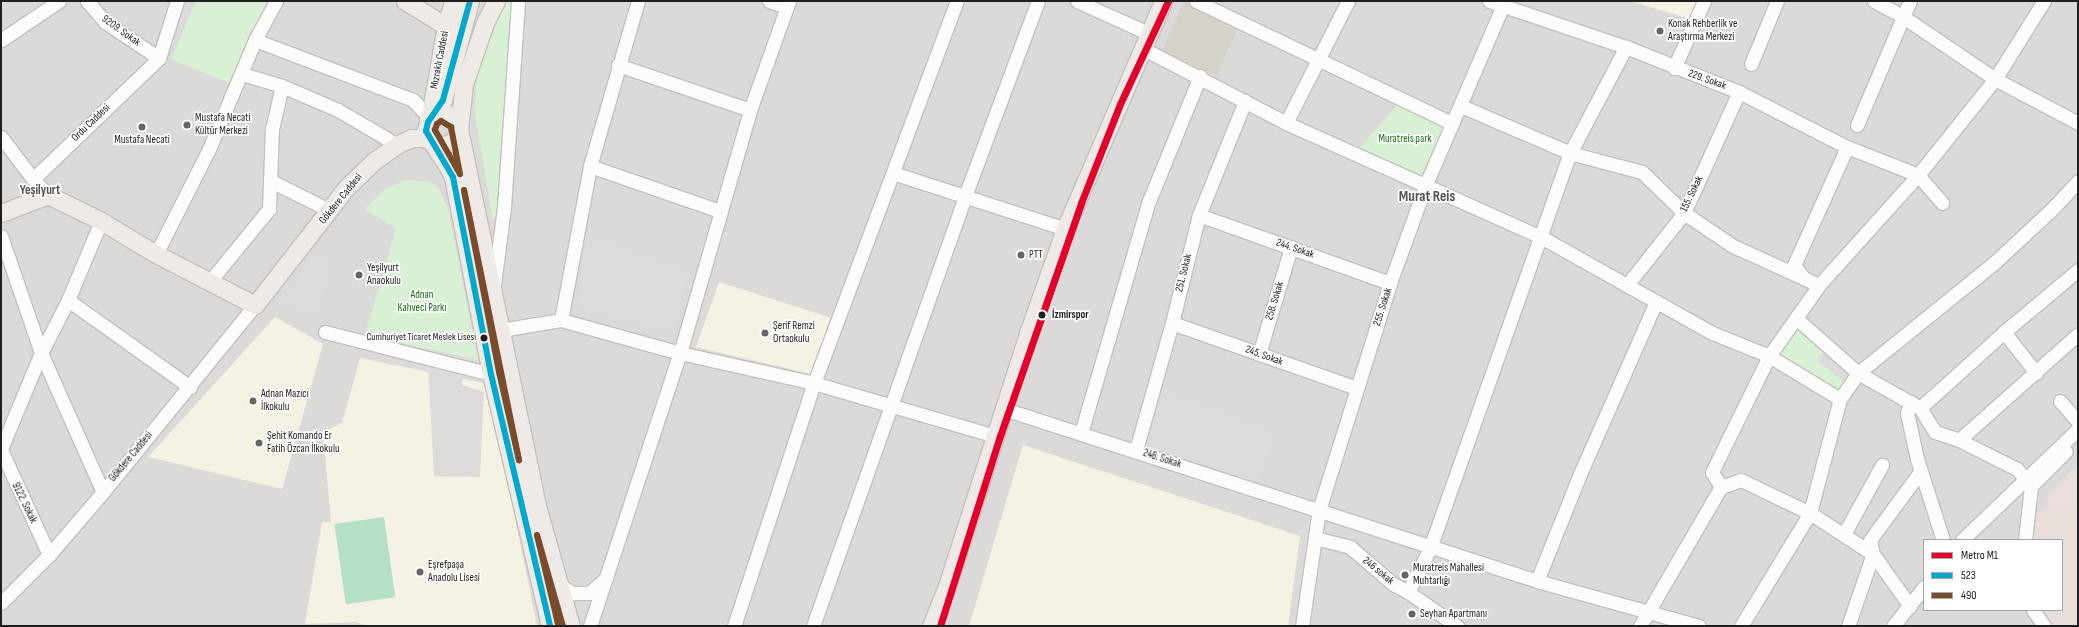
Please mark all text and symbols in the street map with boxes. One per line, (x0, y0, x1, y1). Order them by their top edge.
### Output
street label: 9209. Sokak (99, 13, 143, 49)
place label: Konak Rehberlik ve Araştırma Merkezi (1668, 18, 1737, 44)
marker: Konak Rehberlik ve Araştırma Merkezi (1655, 26, 1665, 36)
street label: Mızraklı Caddesi (428, 30, 452, 90)
street label: 229. Sokak (1686, 67, 1728, 93)
street label: Ordu Caddesi (69, 101, 113, 145)
place label: Mustafa Necati Kültür Merkezi (195, 112, 251, 138)
marker: Mustafa Necati Kültür Merkezi (182, 120, 192, 130)
marker: Mustafa Necati (137, 122, 147, 132)
park label: Muratreis park (1379, 132, 1431, 146)
place label: Mustafa Necati (114, 133, 170, 147)
street label: Gökdere Caddesi (317, 171, 365, 227)
street label: 155. Sokak (1678, 174, 1706, 214)
district label: Yeşilyurt (20, 182, 60, 198)
district label: Murat Reis (1399, 188, 1455, 206)
street label: 244. Sokak (1274, 236, 1316, 262)
place label: PTT (1029, 248, 1043, 262)
marker: PTT (1016, 250, 1026, 260)
street label: 251. Sokak (1173, 253, 1195, 293)
place label: Yeşilyurt Anaokulu (367, 262, 401, 288)
marker: Yeşilyurt Anaokulu (354, 270, 364, 280)
street label: 258. Sokak (1263, 280, 1287, 322)
street label: 255. Sokak (1371, 286, 1395, 328)
park label: Adnan Kahveci Parkı (398, 289, 446, 315)
marker: İzmirspor (1035, 308, 1049, 322)
place label: İzmirspor (1052, 308, 1089, 322)
place label: Şerif Remzi Ortaokulu (773, 320, 815, 346)
marker: Şerif Remzi Ortaokulu (760, 328, 770, 338)
place label: Cumhuriyet Ticaret Meslek Lisesi (367, 332, 476, 344)
marker: Cumhuriyet Ticaret Meslek Lisesi (479, 333, 489, 343)
street label: 245. Sokak (1243, 343, 1285, 369)
place label: Adnan Mazıcı İlkokulu (261, 388, 309, 414)
marker: Adnan Mazıcı İlkokulu (248, 396, 258, 406)
street label: Gökdere Caddesi (106, 429, 156, 485)
place label: Şehit Komando Er Fatih Özcan İlkokulu (267, 430, 340, 456)
marker: Şehit Komando Er Fatih Özcan İlkokulu (254, 438, 264, 448)
street label: 246. Sokak (1141, 447, 1183, 471)
street label: 9122. Sokak (8, 480, 40, 526)
legend (1923, 539, 2063, 611)
text: Metro M1 (1961, 548, 1998, 563)
street label: 246 sokak (1360, 554, 1396, 588)
place label: Eşrefpaşa Anadolu Lisesi (428, 559, 480, 585)
place label: Muratreis Mahallesi Muhtarlığı (1413, 562, 1484, 588)
marker: Eşrefpaşa Anadolu Lisesi (415, 567, 425, 577)
text: 523 (1961, 568, 1976, 583)
marker: Muratreis Mahallesi Muhtarlığı (1400, 570, 1410, 580)
text: 490 (1961, 588, 1977, 603)
place label: Seyhan Apartmanı (1420, 607, 1487, 621)
marker: Seyhan Apartmanı (1407, 609, 1417, 619)

